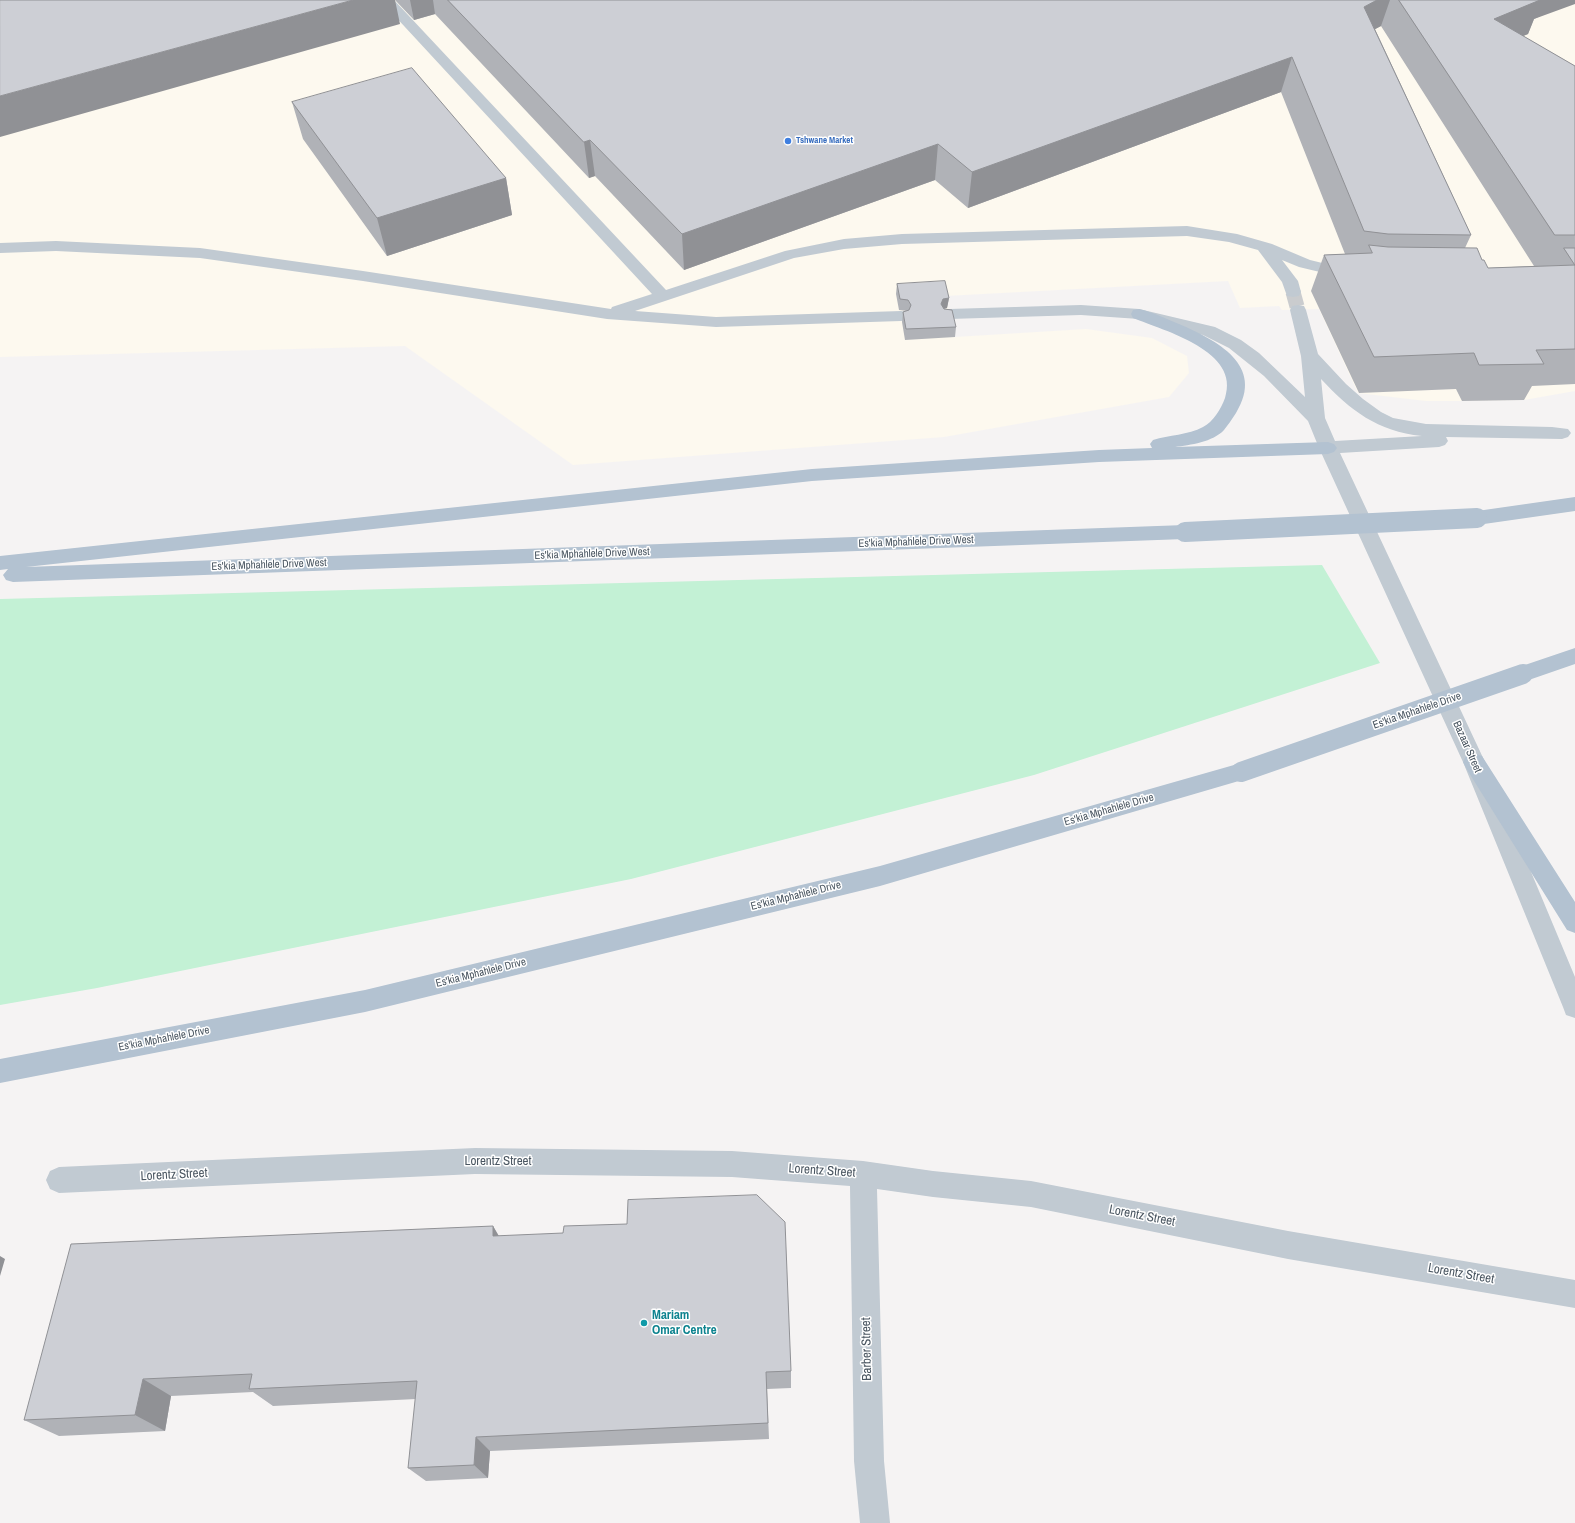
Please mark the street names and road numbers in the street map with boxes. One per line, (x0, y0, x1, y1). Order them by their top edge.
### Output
street label: Es'kia Mphahlele Drive West (858, 533, 974, 551)
street label: Es'kia Mphahlele Drive West (534, 545, 650, 563)
street label: Es'kia Mphahlele Drive West (211, 556, 327, 574)
street label: Es'kia Mphahlele Drive (1371, 690, 1463, 732)
street label: Bazaar Street (1450, 719, 1484, 775)
street label: Es'kia Mphahlele Drive (1063, 791, 1155, 829)
street label: Es'kia Mphahlele Drive (750, 878, 842, 914)
street label: Es'kia Mphahlele Drive (435, 955, 527, 991)
street label: Es'kia Mphahlele Drive (117, 1024, 211, 1054)
street label: Lorentz Street (465, 1154, 531, 1170)
street label: Lorentz Street (788, 1161, 856, 1181)
street label: Lorentz Street (140, 1165, 208, 1185)
street label: Lorentz Street (1108, 1202, 1176, 1230)
street label: Lorentz Street (1427, 1261, 1495, 1287)
street label: Barber Street (859, 1317, 875, 1381)

